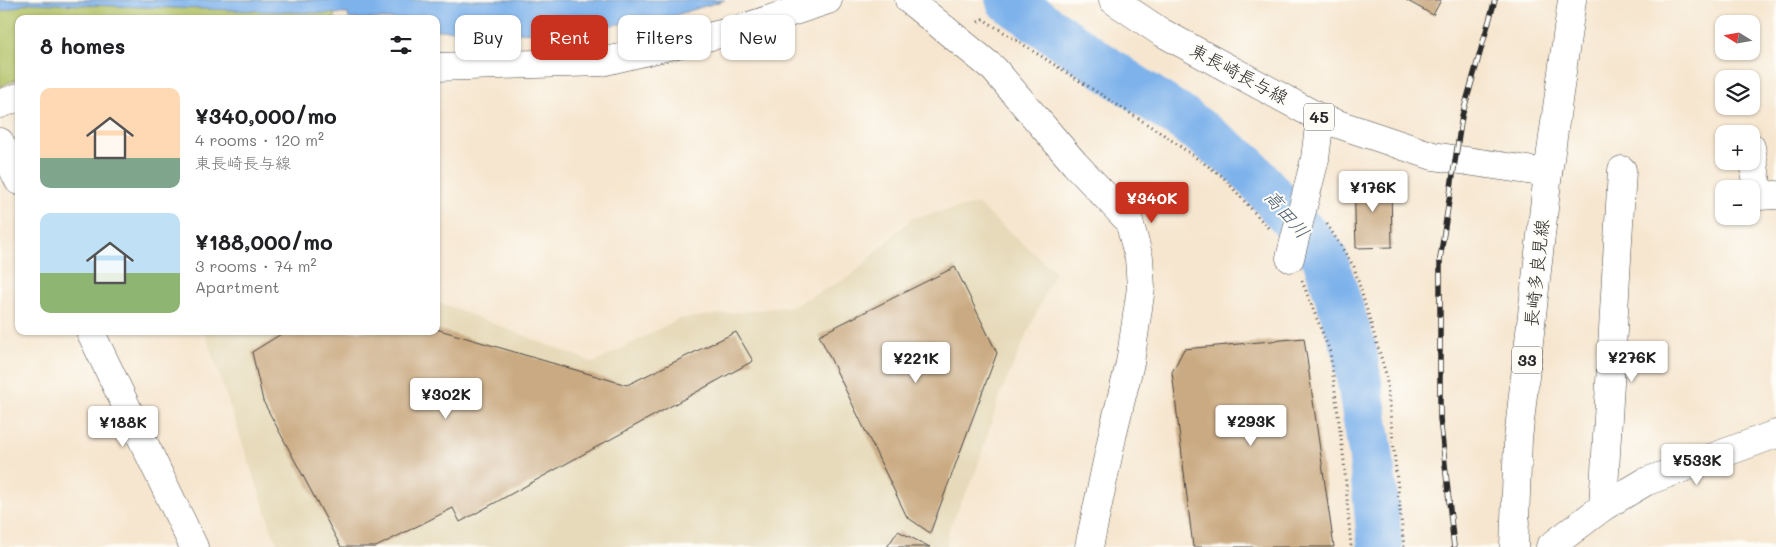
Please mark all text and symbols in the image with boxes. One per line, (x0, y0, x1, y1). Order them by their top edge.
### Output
chip: Buy (455, 15, 521, 60)
chip: Rent (531, 15, 608, 60)
chip: Filters (618, 15, 711, 60)
chip: New (721, 15, 795, 60)
north arrow (1715, 15, 1760, 60)
map controls (1715, 15, 1760, 225)
icon: filters (387, 31, 415, 59)
text: 8 homes (40, 32, 125, 59)
street label: 東長崎長与線 (1186, 37, 1293, 109)
button: layers (1715, 70, 1760, 115)
text: ¥340,000/mo (195, 102, 337, 129)
road number: 45 (1304, 104, 1334, 130)
icon: home (80, 108, 140, 168)
button: + (1715, 125, 1760, 170)
text: 4 rooms · 120 m² (195, 129, 324, 150)
text: 東長崎長与線 (195, 152, 291, 173)
pin: ¥176K (1338, 170, 1408, 213)
text: ¥176K (1350, 176, 1396, 197)
button: − (1715, 180, 1760, 225)
pin: ¥340K (1117, 182, 1187, 224)
water label: 高田川 (1259, 184, 1316, 243)
text: ¥340K (1126, 187, 1178, 208)
street label: 長崎多良見線 (1518, 218, 1554, 328)
text: ¥188,000/mo (195, 228, 333, 255)
icon: home (80, 233, 140, 293)
text: 3 rooms · 74 m² (195, 255, 316, 276)
text: Apartment (195, 276, 280, 297)
pin: ¥276K (1597, 340, 1667, 383)
pin: ¥221K (881, 342, 951, 384)
road number: 33 (1512, 346, 1542, 374)
text: ¥276K (1608, 346, 1656, 367)
text: ¥221K (893, 347, 939, 368)
pin: ¥302K (411, 378, 481, 420)
text: ¥302K (421, 383, 471, 404)
pin: ¥293K (1216, 404, 1286, 447)
pin: ¥188K (88, 406, 158, 448)
text: ¥293K (1226, 410, 1276, 431)
text: ¥188K (99, 411, 147, 432)
pin: ¥533K (1662, 444, 1732, 486)
text: ¥533K (1672, 449, 1722, 470)

